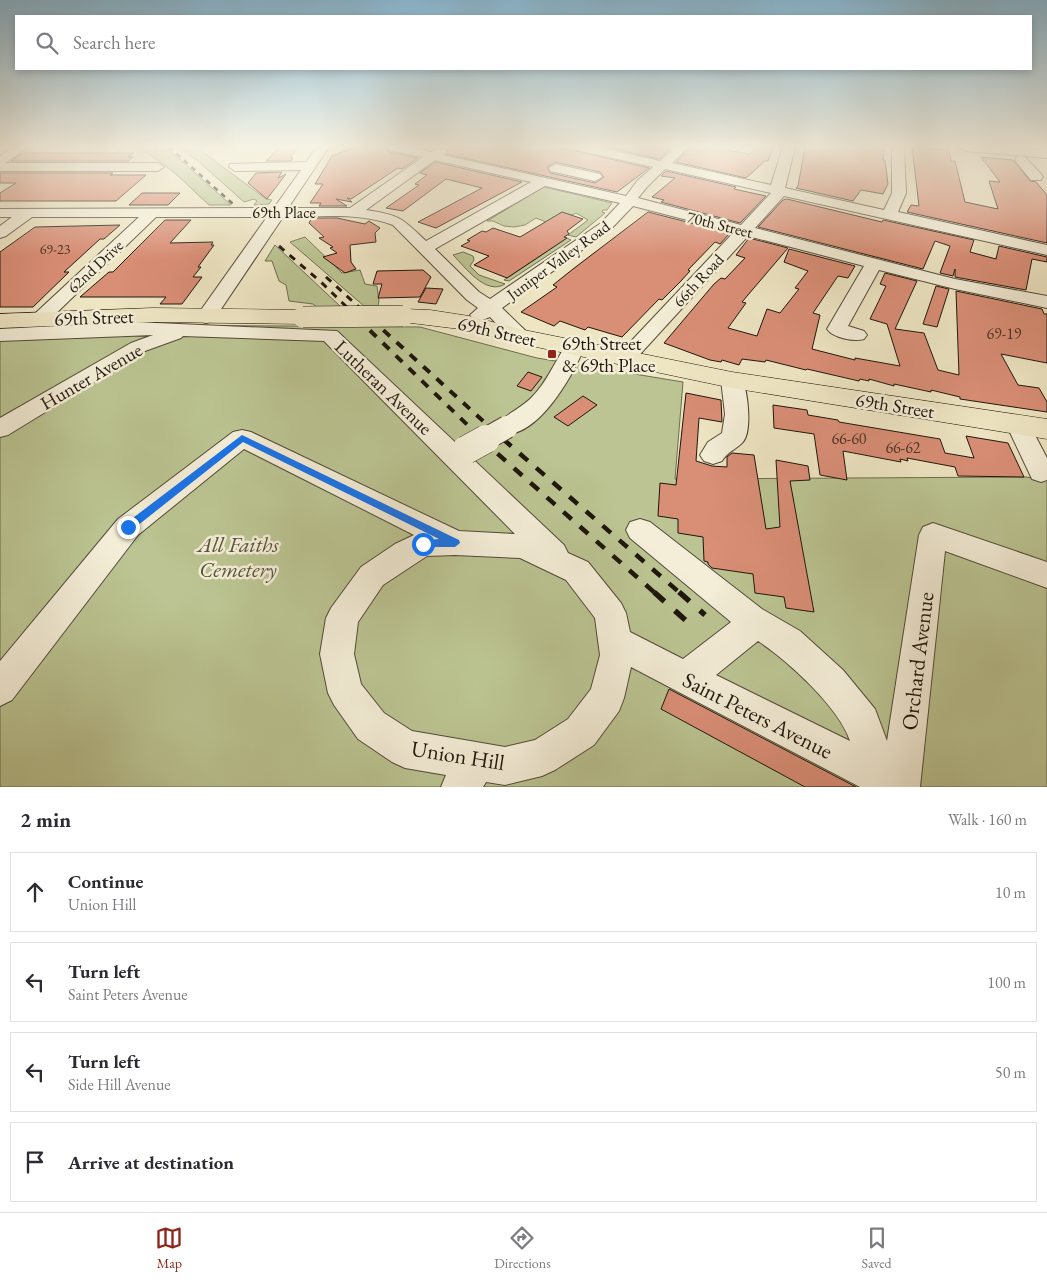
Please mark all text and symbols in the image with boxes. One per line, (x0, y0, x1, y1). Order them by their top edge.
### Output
search box (15, 15, 1032, 70)
icon: search (33, 29, 61, 57)
text: Search here (73, 30, 155, 55)
street label: 69th Place (252, 202, 316, 223)
street label: 70th Street (685, 206, 755, 243)
street label: Juniper Valley Road (501, 215, 615, 306)
street label: 62nd Drive (63, 235, 128, 298)
house number: 69-23 (40, 240, 71, 258)
street label: 66th Road (668, 249, 729, 311)
street label: 69th Street (54, 304, 134, 331)
street label: 69th Street (455, 310, 538, 353)
house number: 69-19 (986, 323, 1022, 344)
place label: 69th Street & 69th Place (562, 331, 655, 378)
street label: Lutheran Avenue (329, 334, 438, 440)
street label: Hunter Avenue (36, 337, 147, 416)
marker: 69th Street & 69th Place (546, 348, 558, 360)
street label: 69th Street (854, 387, 936, 424)
house number: 66-60 (831, 428, 867, 449)
house number: 66-62 (885, 437, 921, 458)
route end (117, 516, 140, 539)
park label: All Faiths Cemetery (195, 530, 280, 584)
route start (412, 533, 435, 556)
street label: Orchard Avenue (895, 590, 940, 732)
street label: Saint Peters Avenue (678, 665, 838, 766)
street label: Union Hill (409, 734, 507, 777)
text: 2 min (20, 806, 71, 833)
text: Walk · 160 m (948, 809, 1027, 830)
text: Continue (68, 869, 143, 894)
icon: ahead (21, 878, 49, 906)
text: 10 m (995, 882, 1026, 903)
text: Union Hill (68, 894, 136, 915)
text: Turn left (68, 959, 140, 984)
icon: left (21, 968, 49, 996)
text: 100 m (987, 972, 1026, 993)
text: Saint Peters Avenue (68, 984, 188, 1005)
text: Turn left (68, 1049, 140, 1074)
icon: left (21, 1058, 49, 1086)
text: 50 m (995, 1062, 1026, 1083)
text: Side Hill Avenue (68, 1074, 171, 1095)
icon: arrive (21, 1148, 49, 1176)
text: Arrive at destination (68, 1150, 234, 1175)
tab: Map (155, 1224, 183, 1272)
tab: Directions (494, 1224, 551, 1272)
tab: Saved (862, 1224, 892, 1272)

